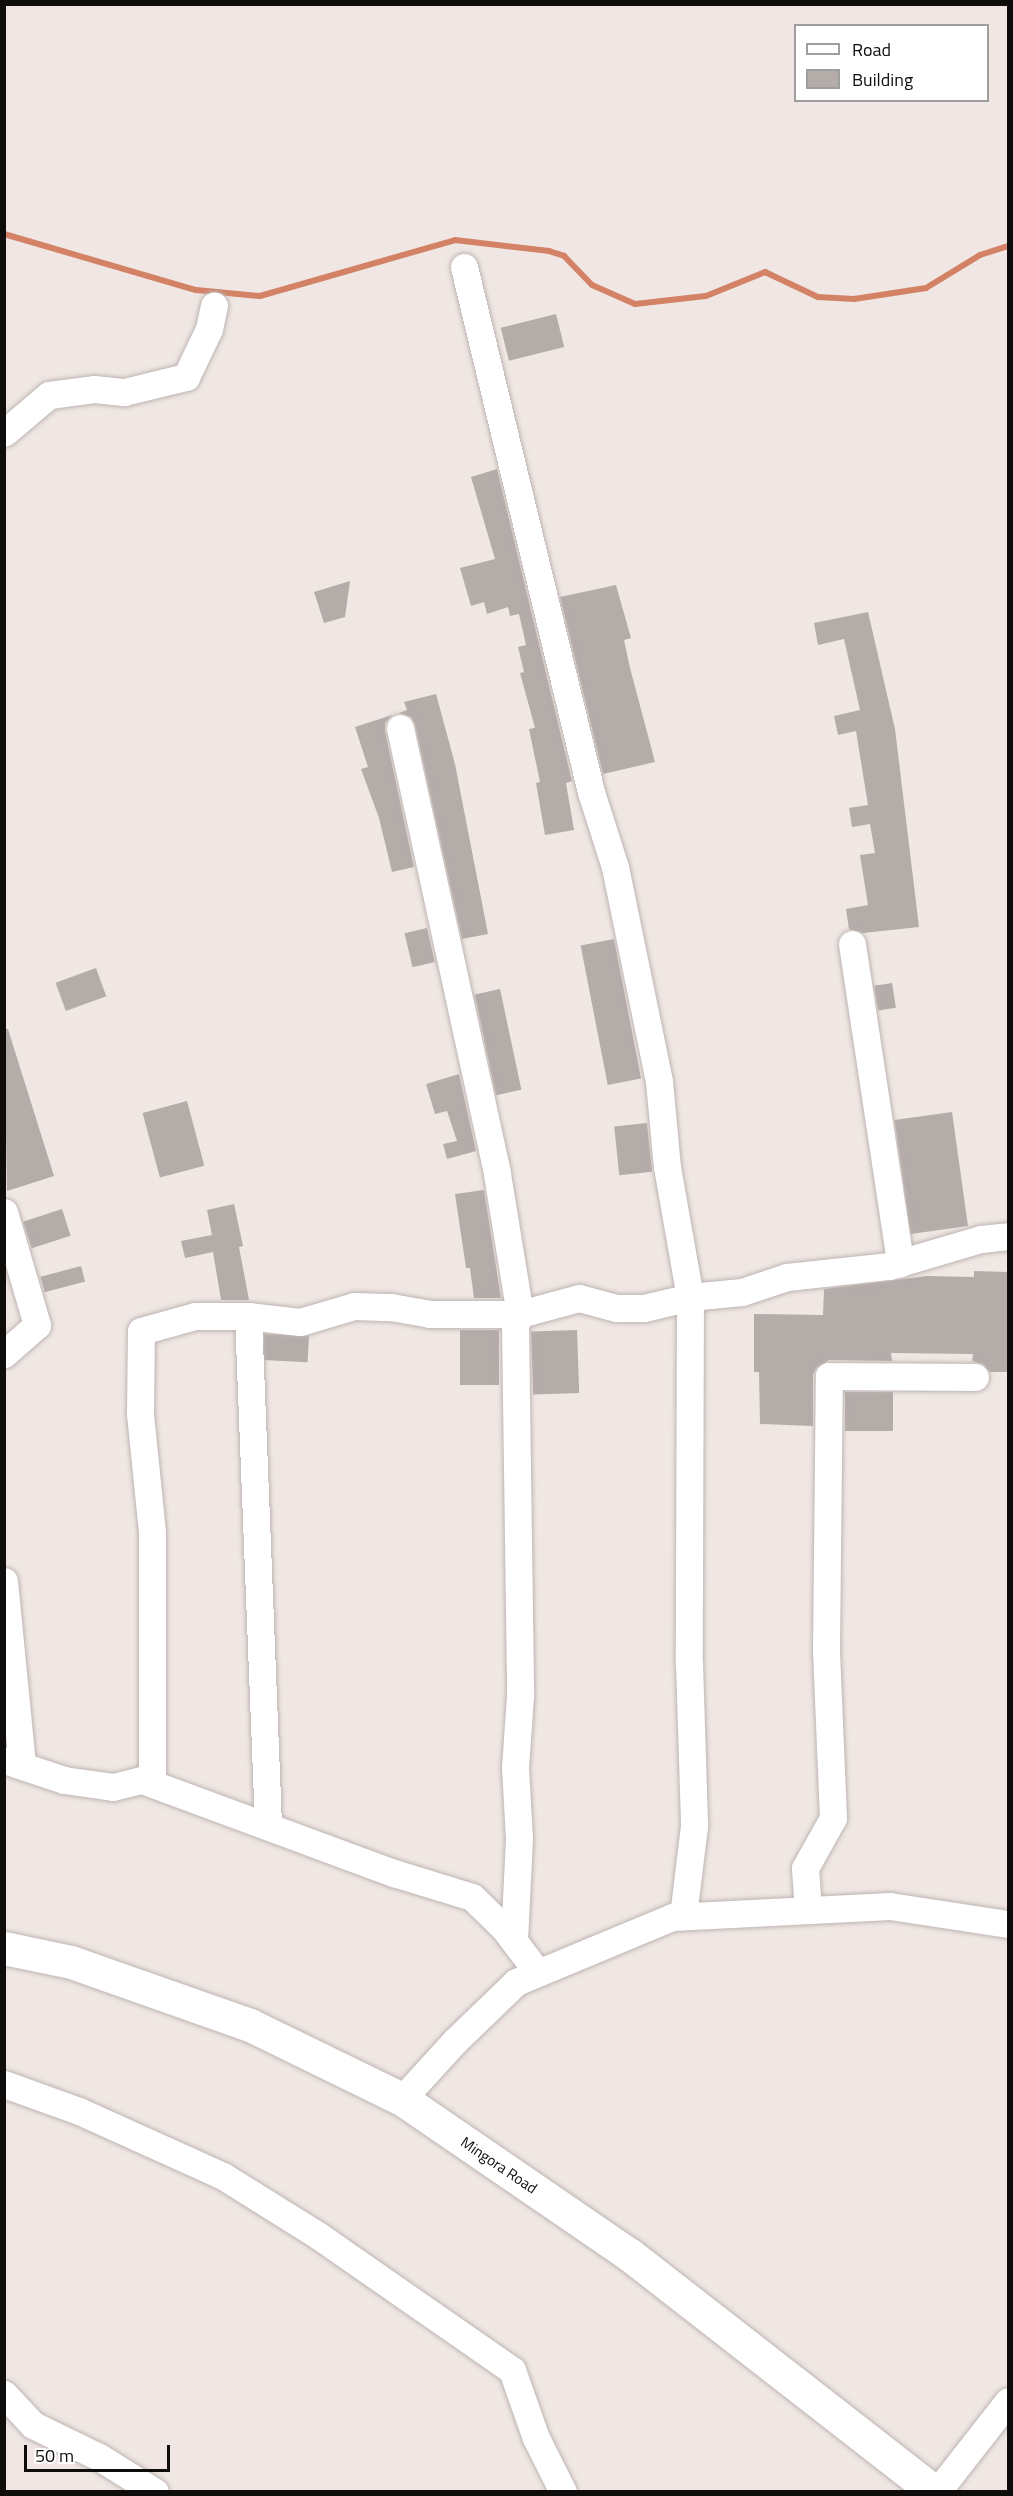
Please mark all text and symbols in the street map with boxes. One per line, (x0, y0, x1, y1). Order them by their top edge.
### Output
legend (794, 24, 989, 102)
text: Road (852, 36, 891, 63)
text: Building (852, 66, 913, 93)
street label: Mingora Road (457, 2133, 541, 2197)
scale bar (27, 2433, 172, 2471)
text: 50 m (35, 2442, 74, 2469)

